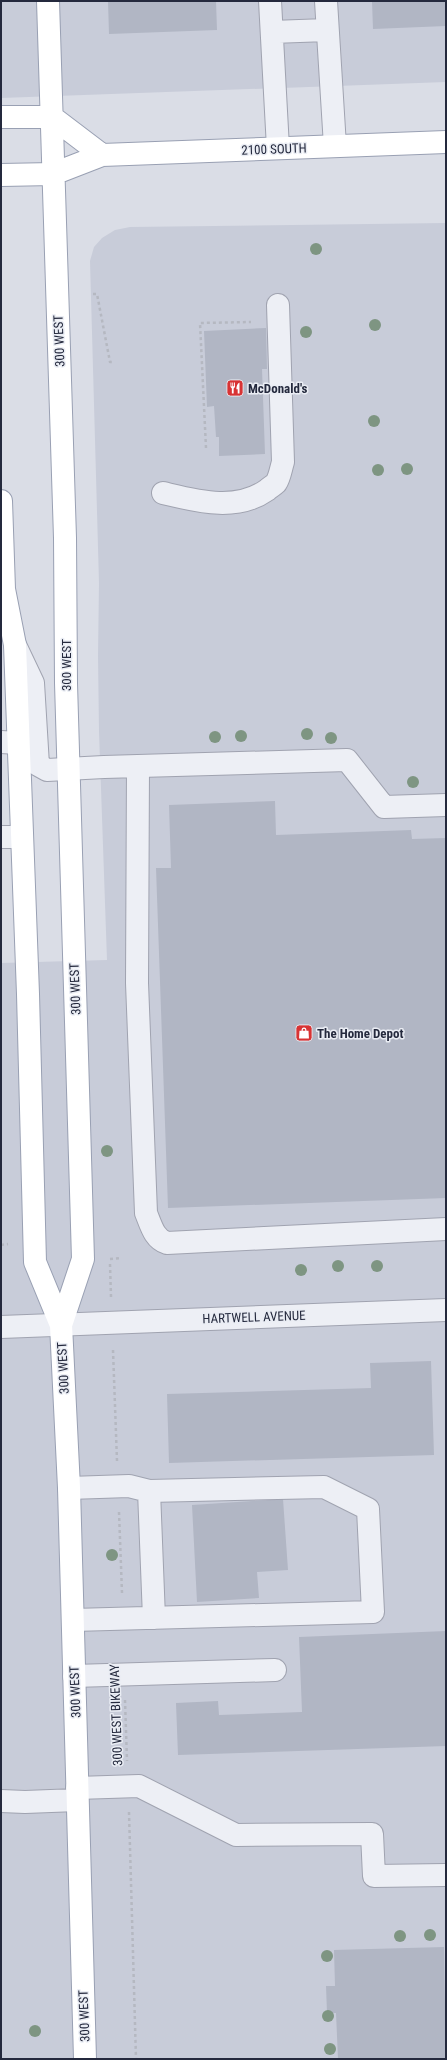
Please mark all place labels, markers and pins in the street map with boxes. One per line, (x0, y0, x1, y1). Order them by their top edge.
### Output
restaurant icon: McDonald's (225, 378, 245, 398)
place label: McDonald's (248, 381, 307, 396)
shop icon: The Home Depot (294, 1023, 314, 1043)
place label: The Home Depot (317, 1026, 403, 1041)

